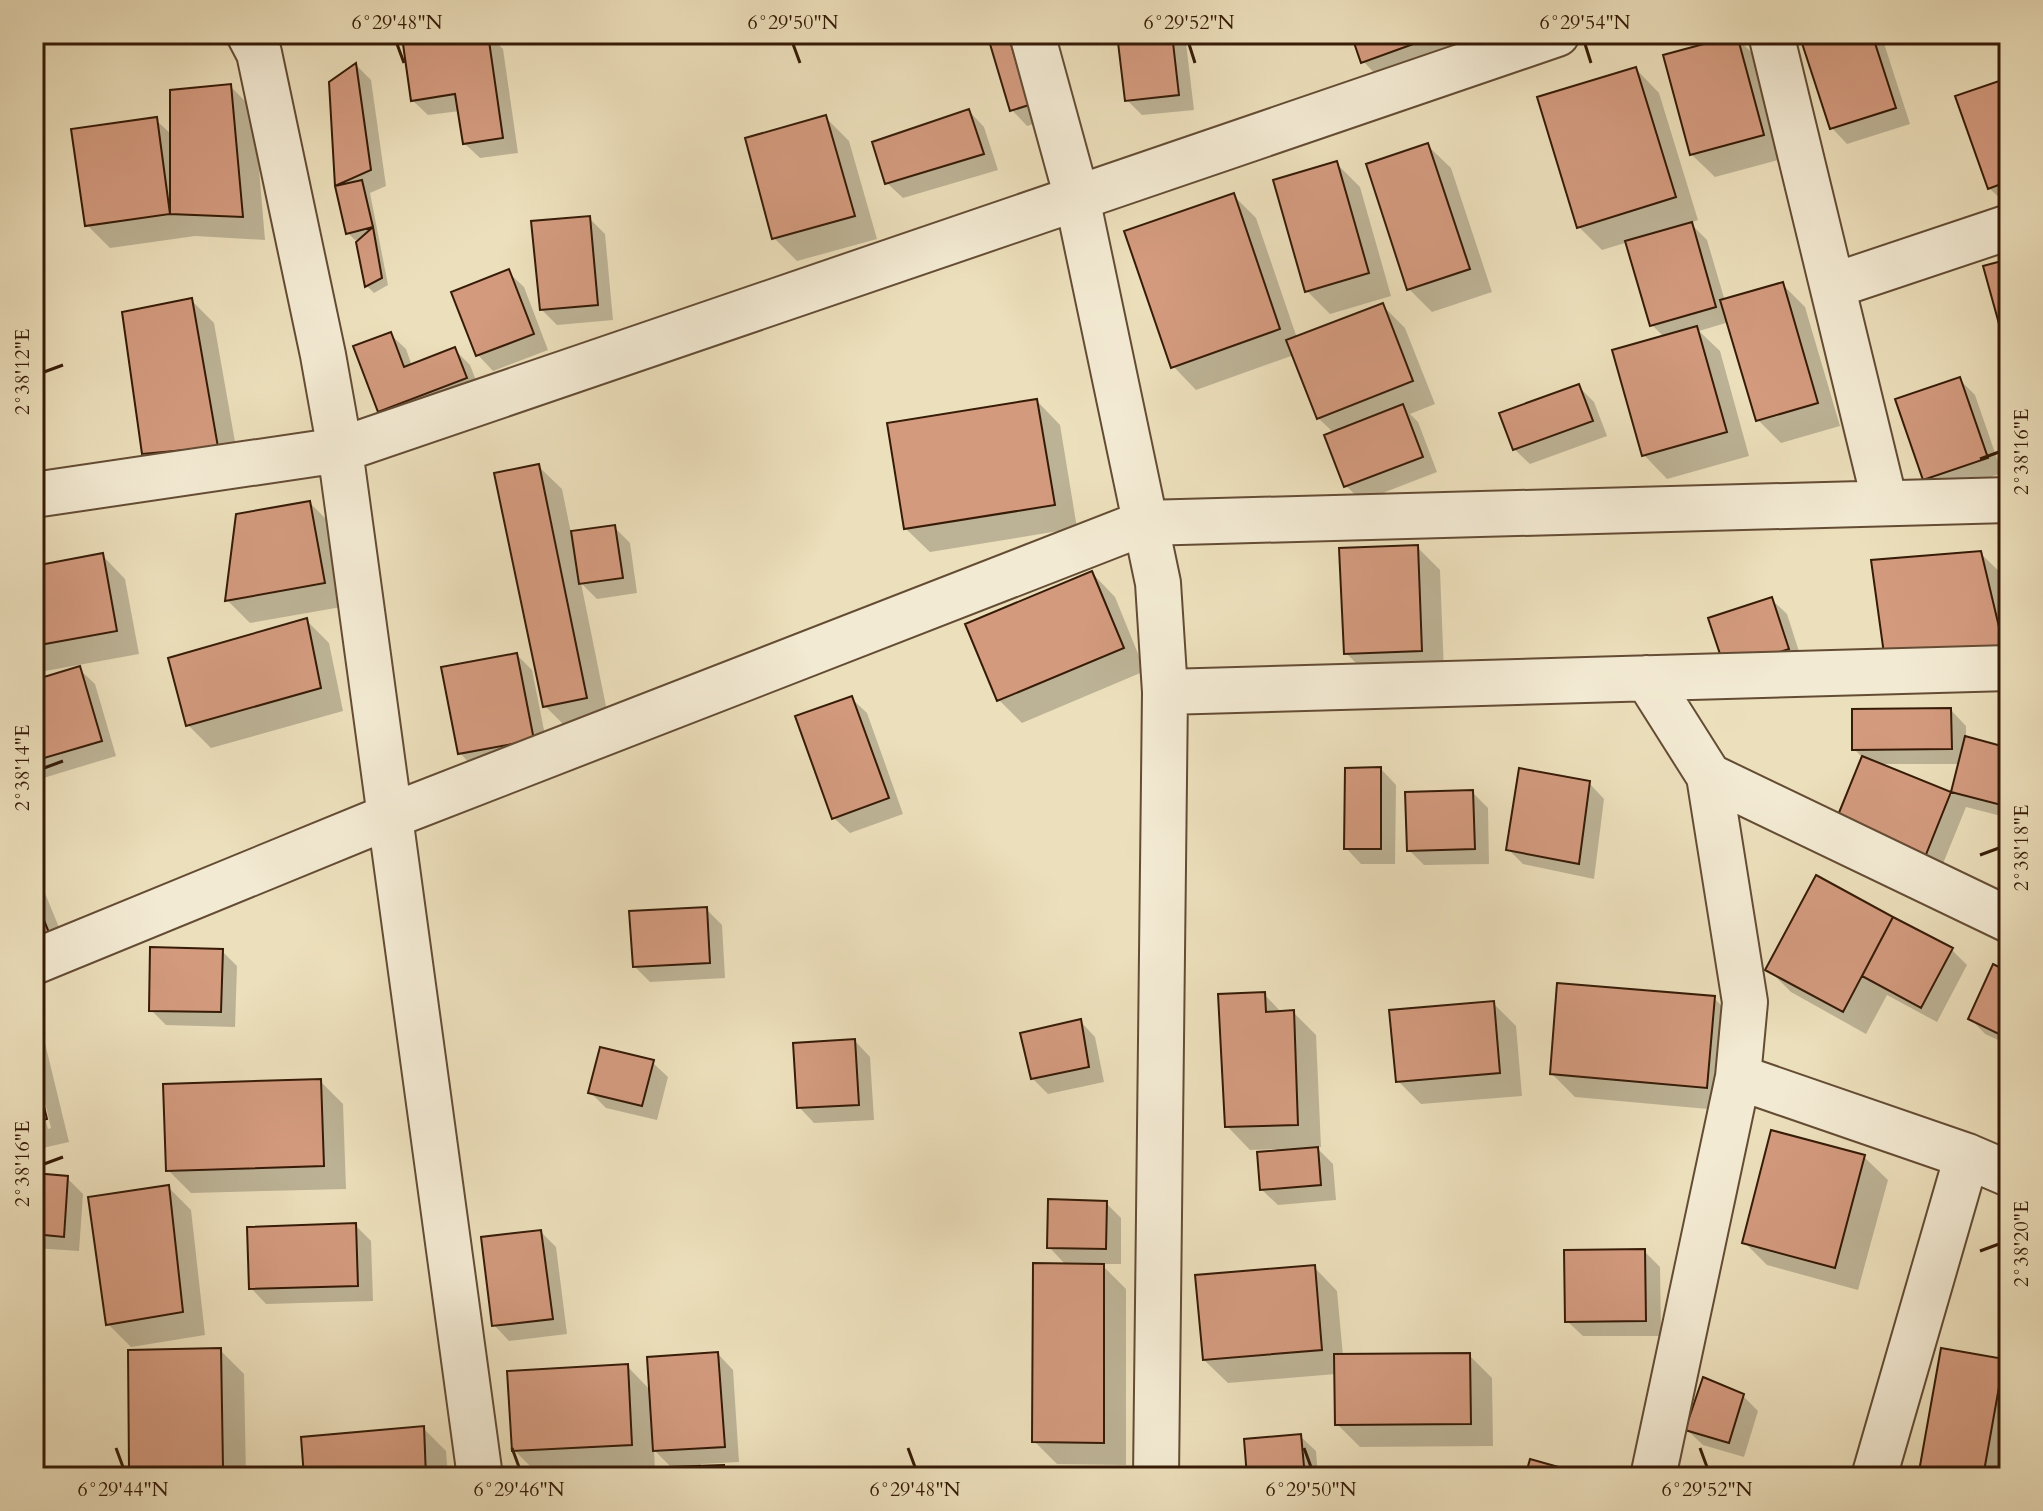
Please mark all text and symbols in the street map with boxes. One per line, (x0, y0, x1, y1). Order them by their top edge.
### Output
text: 6°29'48"N (351, 9, 443, 36)
text: 6°29'50"N (747, 9, 839, 36)
text: 6°29'52"N (1143, 9, 1235, 36)
text: 6°29'54"N (1539, 9, 1631, 36)
text: 2°38'12"E (9, 329, 36, 415)
text: 2°38'16"E (2008, 409, 2035, 495)
text: 2°38'14"E (9, 725, 36, 811)
text: 2°38'18"E (2008, 805, 2035, 891)
text: 2°38'16"E (9, 1121, 36, 1207)
text: 2°38'20"E (2008, 1201, 2035, 1287)
text: 6°29'44"N (77, 1476, 169, 1503)
text: 6°29'46"N (473, 1476, 565, 1503)
text: 6°29'48"N (869, 1476, 961, 1503)
text: 6°29'50"N (1265, 1476, 1357, 1503)
text: 6°29'52"N (1661, 1476, 1753, 1503)

